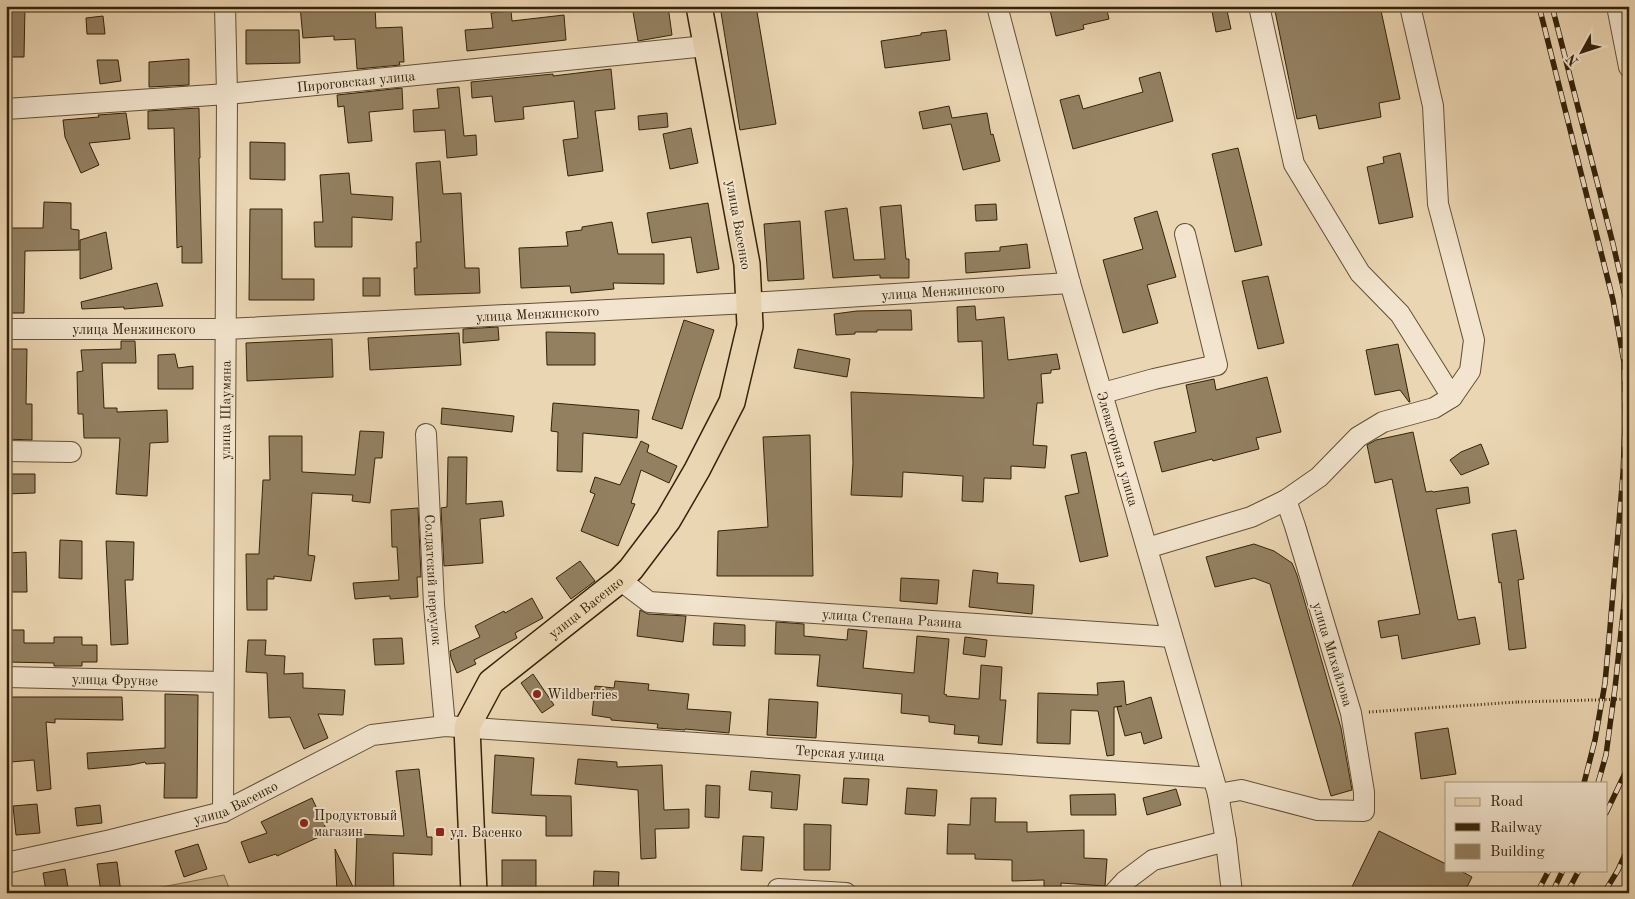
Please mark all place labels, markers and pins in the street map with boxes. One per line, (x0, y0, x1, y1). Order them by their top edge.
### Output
marker: Wildberries (531, 688, 543, 700)
place label: Wildberries (547, 688, 618, 702)
place label: Продуктовый магазин (314, 809, 397, 839)
marker: Продуктовый магазин (298, 817, 310, 829)
marker: ул. Васенко (434, 826, 446, 838)
place label: ул. Васенко (450, 826, 522, 840)

